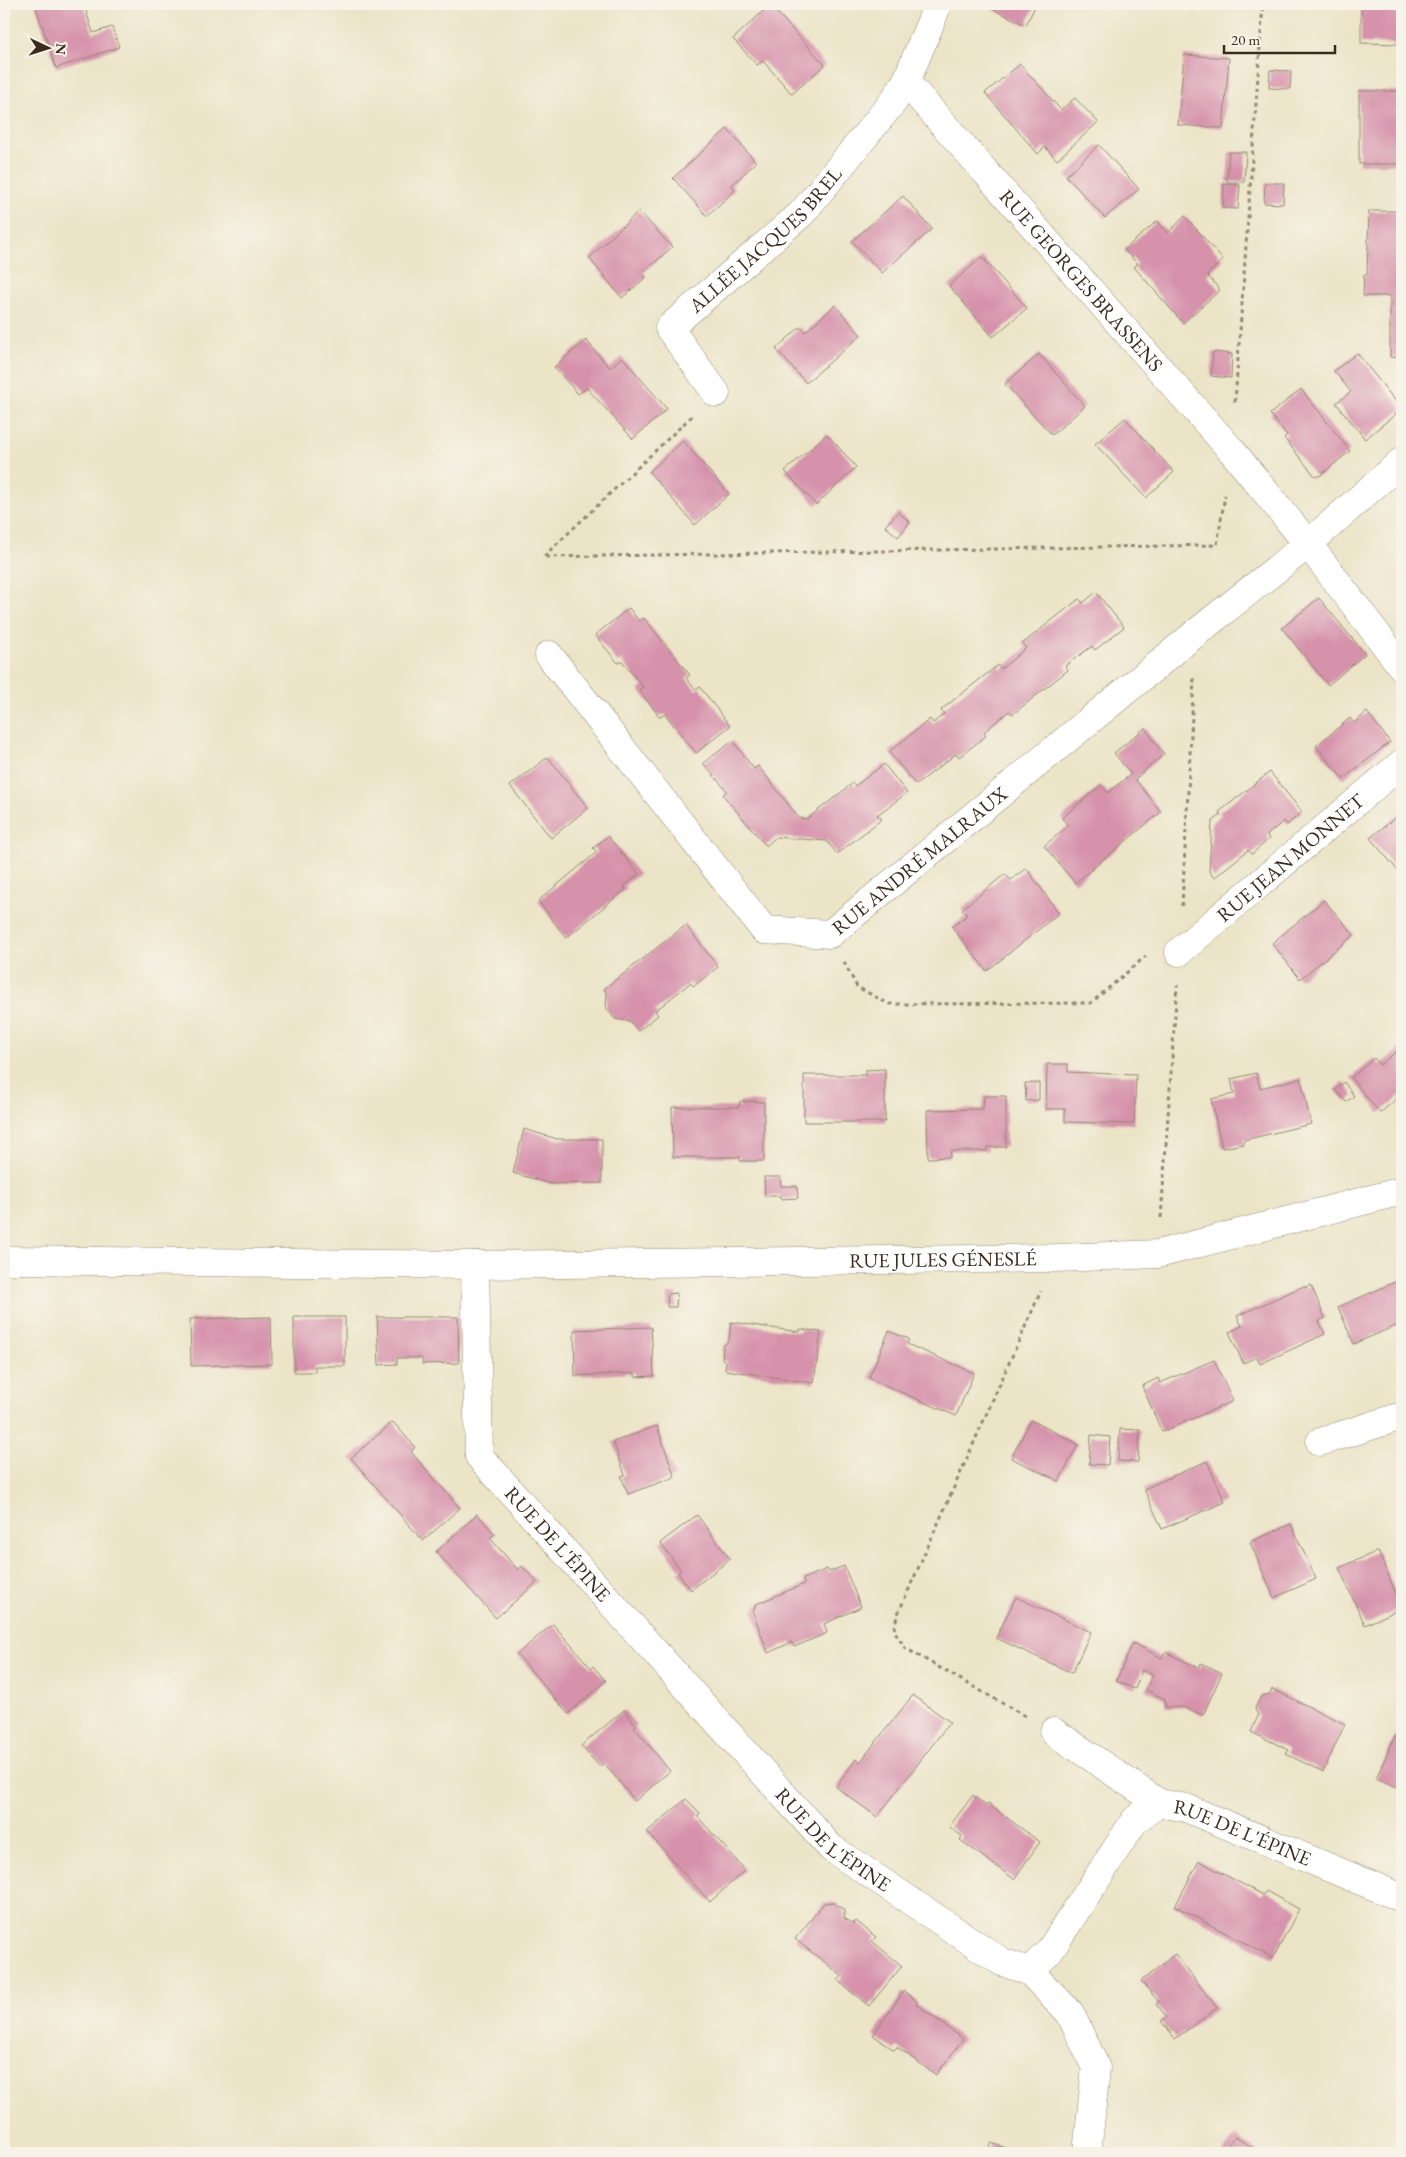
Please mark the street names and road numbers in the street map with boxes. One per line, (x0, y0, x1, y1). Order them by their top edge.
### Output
street label: ALLÉE JACQUES BREL (682, 161, 848, 319)
street label: RUE GEORGES BRASSENS (994, 184, 1169, 377)
street label: RUE ANDRÉ MALRAUX (826, 781, 1013, 940)
street label: RUE JEAN MONNET (1211, 787, 1370, 928)
street label: RUE JULES GÉNESLÉ (849, 1245, 1037, 1273)
street label: RUE DE L'ÉPINE (499, 1481, 616, 1607)
street label: RUE DE L'ÉPINE (770, 1782, 896, 1897)
street label: RUE DE L'ÉPINE (1172, 1793, 1315, 1872)

